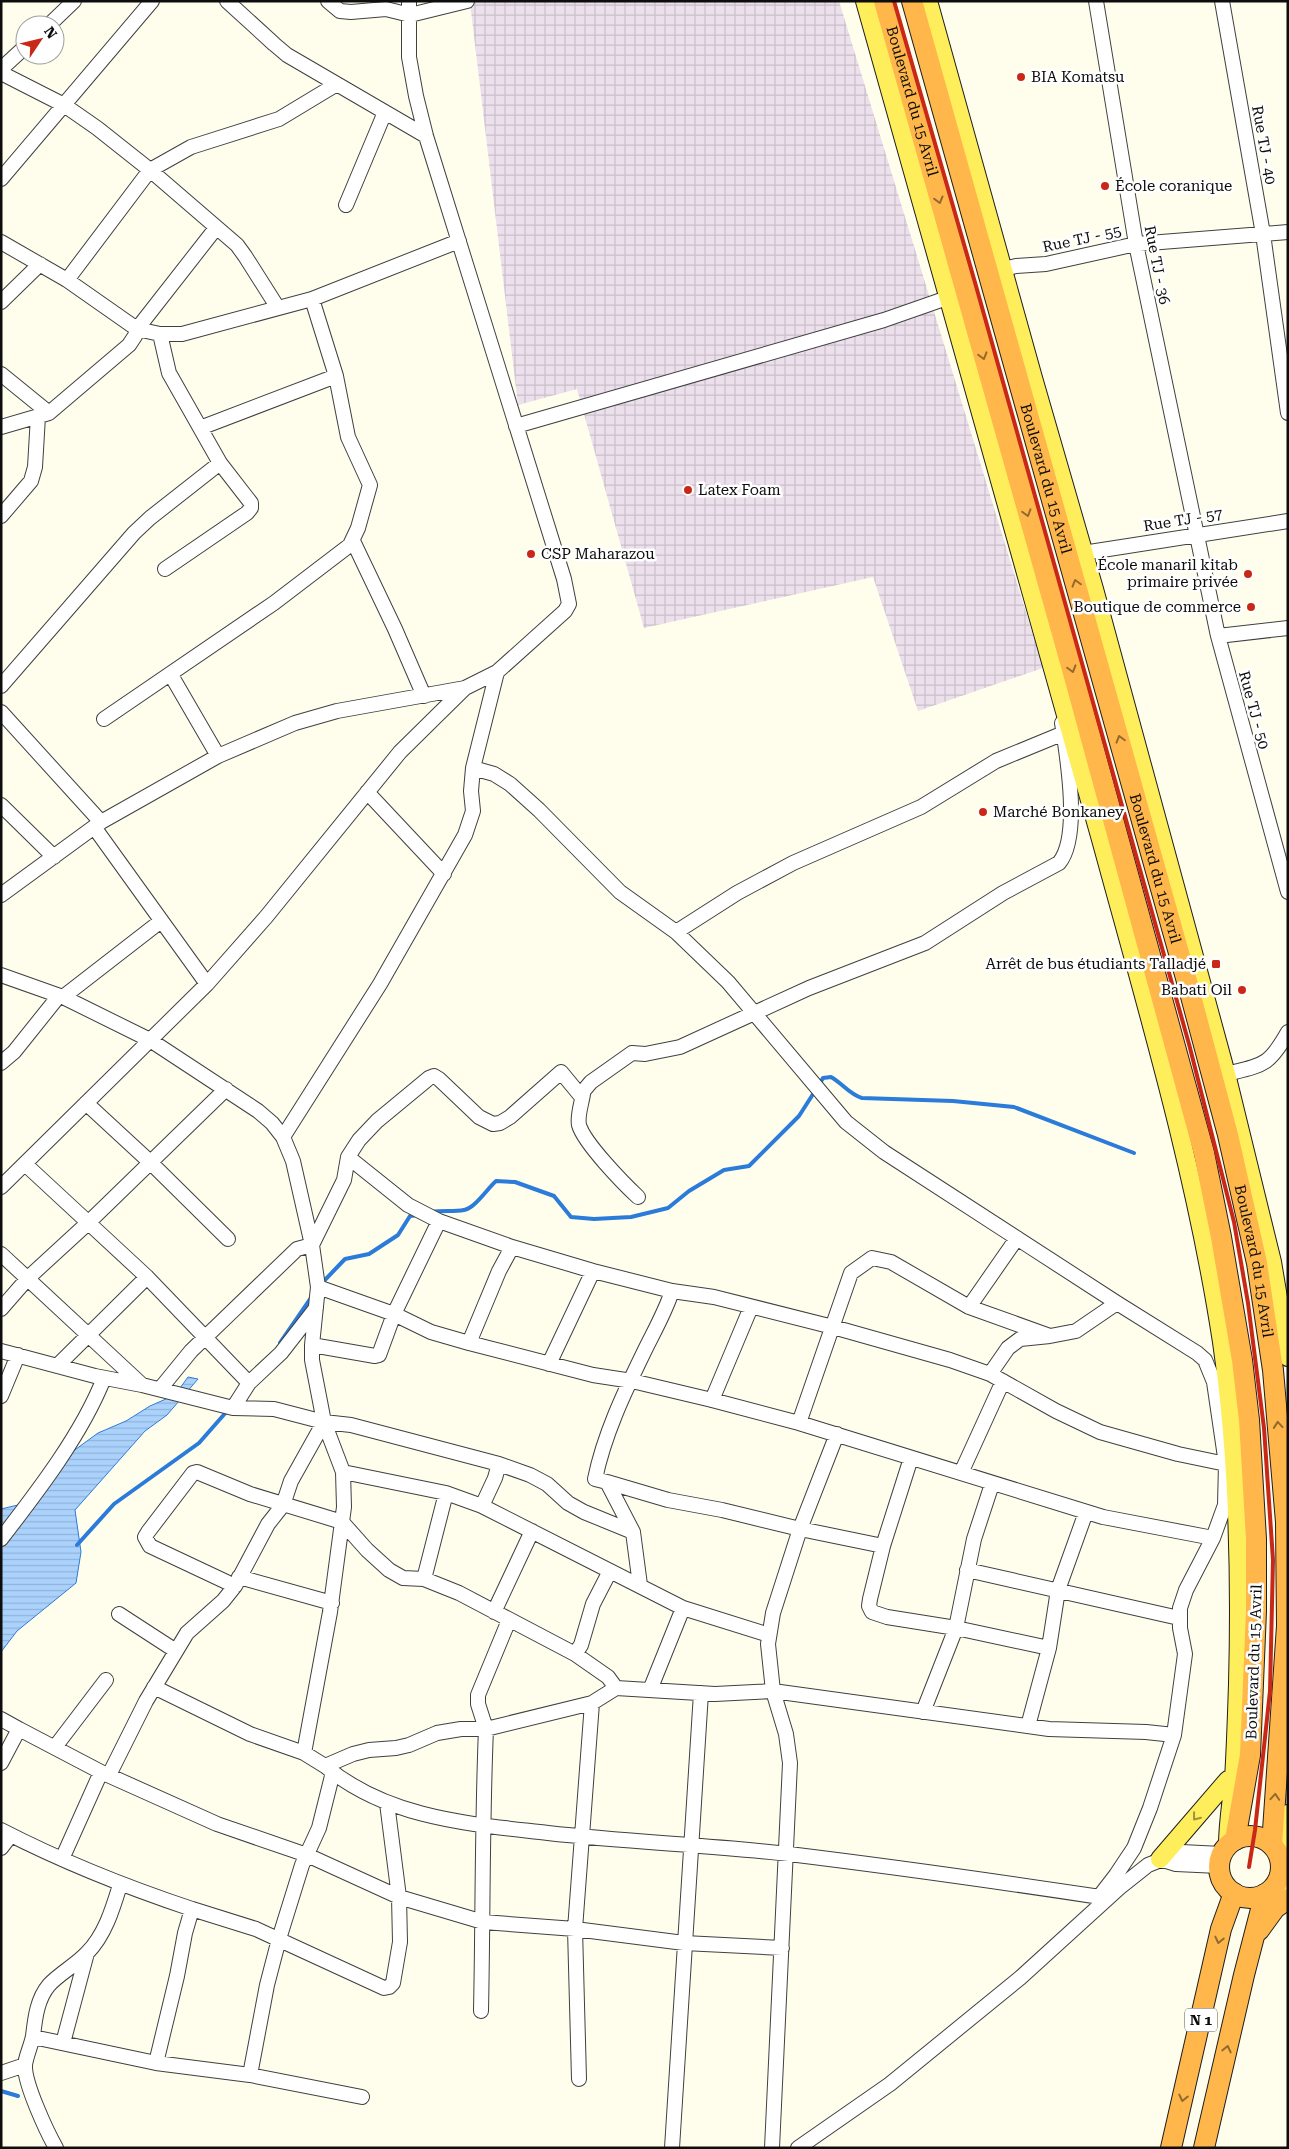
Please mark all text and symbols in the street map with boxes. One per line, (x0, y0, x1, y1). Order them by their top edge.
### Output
north arrow (15, 15, 65, 65)
text: N (41, 24, 60, 42)
street label: Boulevard du 15 Avril (882, 24, 942, 179)
place label: BIA Komatsu (1031, 68, 1125, 86)
marker: BIA Komatsu (1015, 71, 1027, 83)
street label: Rue TJ - 40 (1248, 104, 1280, 186)
place label: École coranique (1115, 177, 1232, 195)
marker: École coranique (1099, 180, 1111, 192)
one-way arrow (933, 195, 944, 204)
street label: Rue TJ - 55 (1041, 222, 1123, 256)
street label: Rue TJ - 36 (1141, 224, 1173, 306)
one-way arrow (977, 352, 987, 360)
street label: Boulevard du 15 Avril (1016, 401, 1076, 556)
place label: Latex Foam (698, 481, 781, 499)
marker: Latex Foam (682, 484, 694, 496)
street label: Rue TJ - 57 (1142, 505, 1224, 535)
one-way arrow (1021, 508, 1031, 516)
place label: CSP Maharazou (541, 545, 655, 563)
marker: CSP Maharazou (525, 548, 537, 560)
place label: École manaril kitab primaire privée (1097, 556, 1238, 591)
marker: École manaril kitab primaire privée (1242, 568, 1254, 580)
one-way arrow (1072, 579, 1082, 587)
place label: Boutique de commerce (1074, 598, 1241, 616)
marker: Boutique de commerce (1245, 601, 1257, 613)
one-way arrow (1066, 664, 1077, 673)
street label: Rue TJ - 50 (1235, 669, 1273, 751)
one-way arrow (1115, 736, 1125, 744)
street label: Boulevard du 15 Avril (1126, 791, 1185, 946)
place label: Marché Bonkaney (993, 803, 1124, 821)
marker: Marché Bonkaney (977, 806, 989, 818)
place label: Arrêt de bus étudiants Talladjé (985, 955, 1206, 973)
marker: Arrêt de bus étudiants Talladjé (1210, 958, 1222, 970)
place label: Babati Oil (1161, 981, 1232, 999)
marker: Babati Oil (1236, 984, 1248, 996)
street label: Boulevard du 15 Avril (1231, 1183, 1277, 1339)
one-way arrow (1273, 1421, 1284, 1429)
street label: Boulevard du 15 Avril (1242, 1584, 1266, 1740)
one-way arrow (1269, 1792, 1280, 1800)
one-way arrow (1193, 1811, 1202, 1821)
one-way arrow (1214, 1935, 1225, 1944)
road number: N 1 (1185, 2008, 1217, 2032)
one-way arrow (1221, 2045, 1232, 2054)
one-way arrow (1178, 2094, 1189, 2103)

